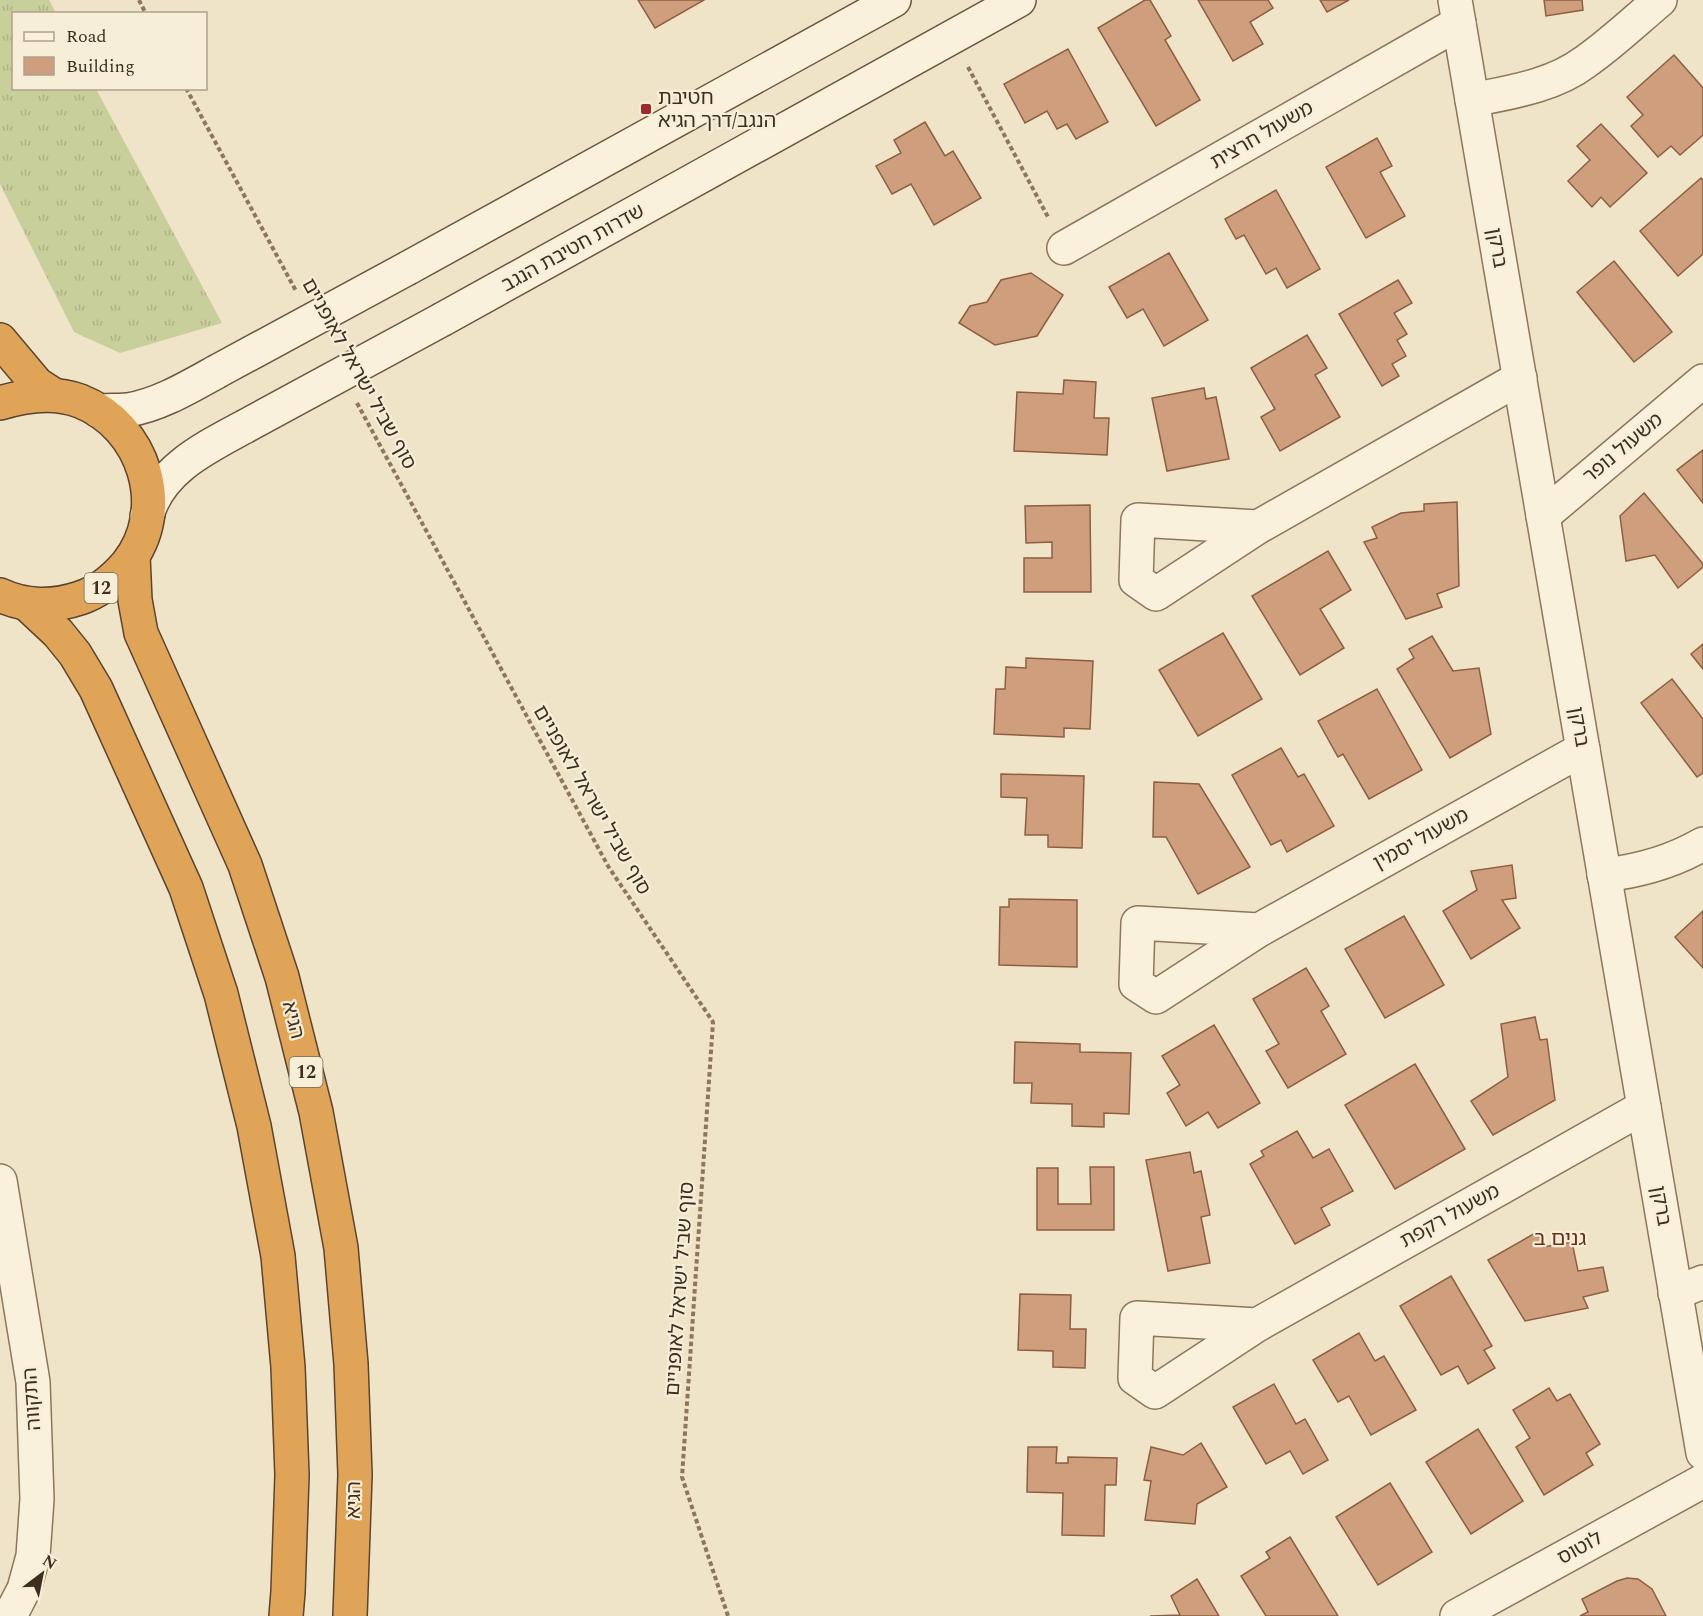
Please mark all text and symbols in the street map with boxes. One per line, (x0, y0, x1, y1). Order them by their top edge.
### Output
legend (12, 12, 207, 90)
text: Road (66, 23, 107, 50)
text: Building (66, 53, 135, 80)
place label: חטיבת הנגב/דרך הגיא (658, 83, 776, 136)
street label: משעול חרצית (1205, 93, 1319, 177)
marker: חטיבת הנגב/דרך הגיא (639, 102, 653, 116)
street label: שדרות חטיבת הנגב (496, 196, 650, 300)
street label: ברקן (1479, 225, 1515, 271)
street label: סוף שביל ישראל לאופניים (294, 273, 424, 475)
street label: משעול נופר (1576, 405, 1670, 491)
road number: 12 (84, 573, 118, 603)
street label: סוף שביל ישראל לאופניים (525, 699, 659, 901)
street label: ברקן (1561, 704, 1597, 750)
street label: משעול יסמין (1368, 800, 1474, 878)
street label: הגיא (274, 998, 312, 1042)
road number: 12 (290, 1057, 322, 1087)
street label: משעול רקפת (1395, 1176, 1505, 1256)
street label: סוף שביל ישראל לאופניים (658, 1181, 702, 1397)
street label: ברקן (1643, 1183, 1679, 1229)
district label: גנים ב (1534, 1223, 1587, 1255)
street label: התקווה (15, 1366, 49, 1432)
street label: הגיא (339, 1481, 369, 1519)
street label: לוטוס (1552, 1523, 1608, 1573)
north arrow (12, 1544, 72, 1604)
text: N (38, 1548, 61, 1576)

